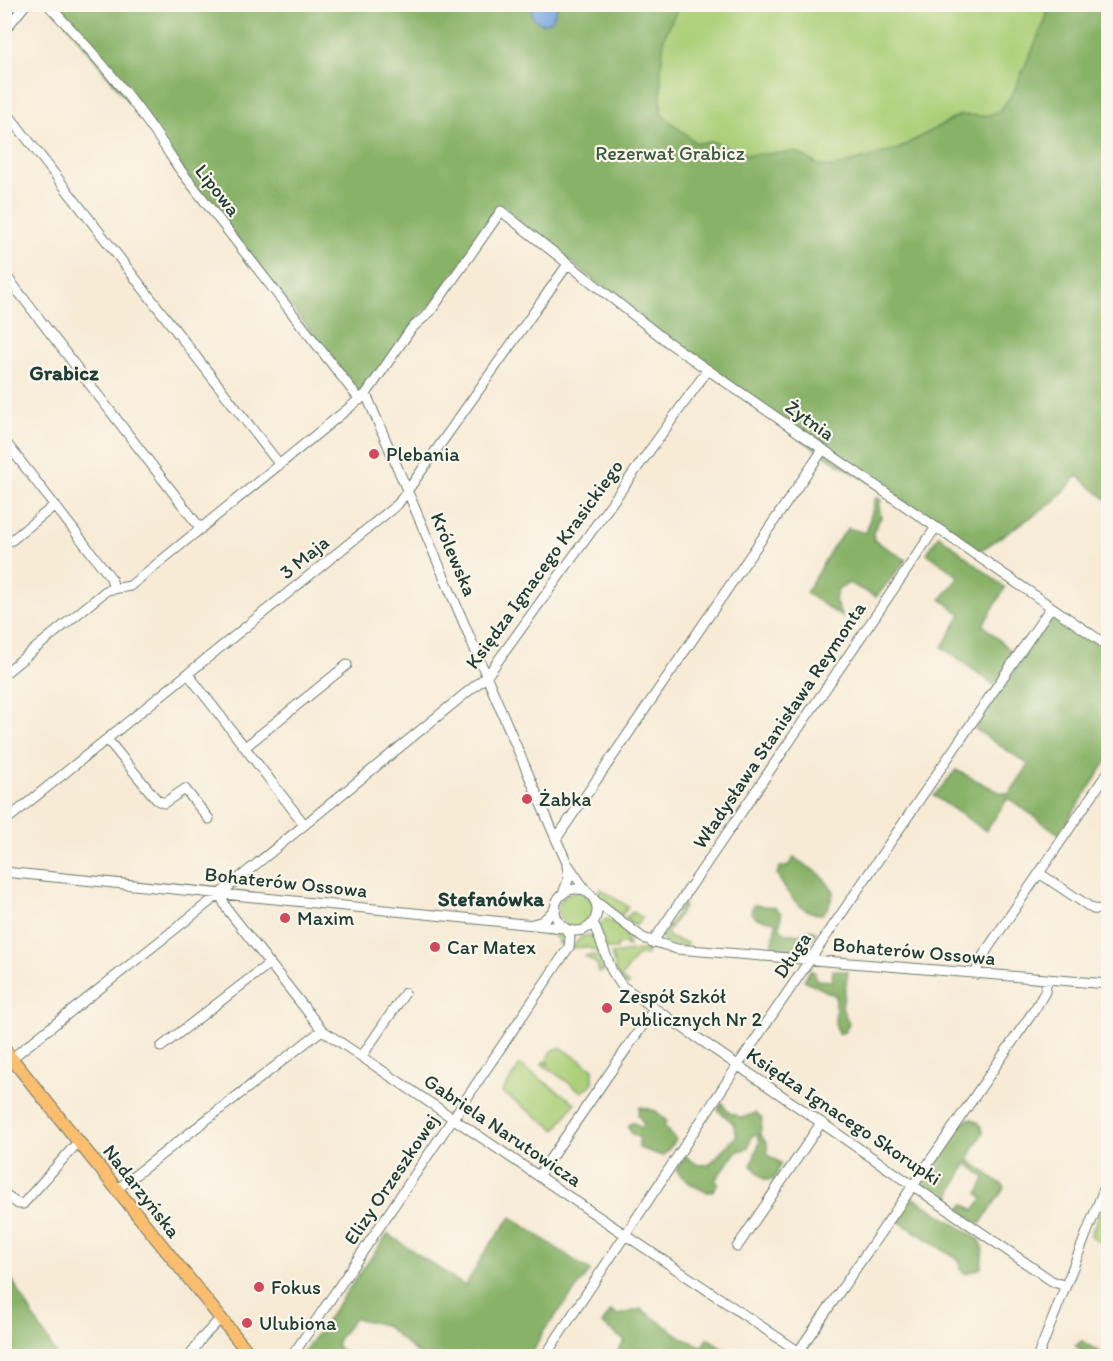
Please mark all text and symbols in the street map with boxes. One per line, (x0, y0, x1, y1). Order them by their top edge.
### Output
park label: Rezerwat Grabicz (595, 141, 745, 165)
street label: Lipowa (190, 159, 246, 221)
district label: Grabicz (29, 360, 99, 385)
street label: Żytnia (781, 395, 839, 446)
place label: Plebania (386, 442, 460, 466)
marker: Plebania (367, 447, 381, 461)
street label: Księdza Ignacego Krasickiego (460, 455, 628, 673)
street label: Królewska (426, 509, 482, 600)
street label: 3 Maja (275, 530, 334, 584)
street label: Władysława Stanisława Reymonta (687, 597, 871, 853)
place label: Żabka (539, 787, 591, 811)
marker: Żabka (520, 792, 534, 806)
street label: Bohaterów Ossowa (204, 862, 369, 902)
district label: Stefanówka (438, 886, 545, 911)
place label: Maxim (297, 906, 354, 930)
marker: Maxim (278, 911, 292, 925)
street label: Długa (768, 927, 816, 982)
street label: Bohaterów Ossowa (832, 932, 997, 970)
place label: Car Matex (447, 935, 536, 959)
marker: Car Matex (428, 940, 442, 954)
place label: Zespół Szkół Publicznych Nr 2 (619, 984, 762, 1031)
marker: Zespół Szkół Publicznych Nr 2 (600, 1001, 614, 1015)
street label: Księdza Ignacego Skorupki (742, 1042, 946, 1190)
street label: Gabriela Narutowicza (420, 1068, 587, 1192)
street label: Elizy Orzeszkowej (338, 1109, 444, 1249)
street label: Nadarzyńska (98, 1139, 186, 1243)
place label: Fokus (271, 1275, 321, 1299)
marker: Fokus (252, 1280, 266, 1294)
place label: Ulubiona (259, 1311, 337, 1335)
marker: Ulubiona (240, 1316, 254, 1330)

